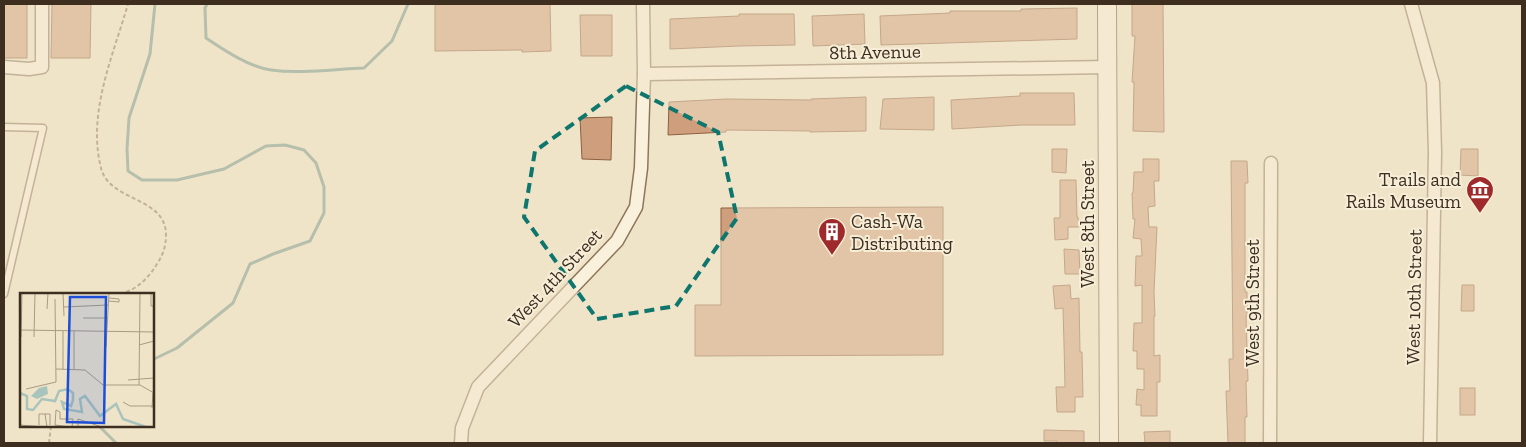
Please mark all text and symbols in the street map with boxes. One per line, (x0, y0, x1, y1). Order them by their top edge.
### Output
street label: 8th Avenue (829, 40, 921, 64)
street label: West 8th Street (1076, 160, 1099, 288)
place label: Trails and Rails Museum (1346, 168, 1462, 213)
museum icon: Trails and Rails Museum (1465, 175, 1495, 214)
place label: Cash-Wa Distributing (851, 210, 953, 255)
building icon: Cash-Wa Distributing (817, 217, 847, 256)
street label: West 4th Street (503, 223, 607, 333)
street label: West 10th Street (1401, 229, 1427, 365)
street label: West 9th Street (1241, 239, 1264, 367)
inset map (20, 293, 154, 427)

